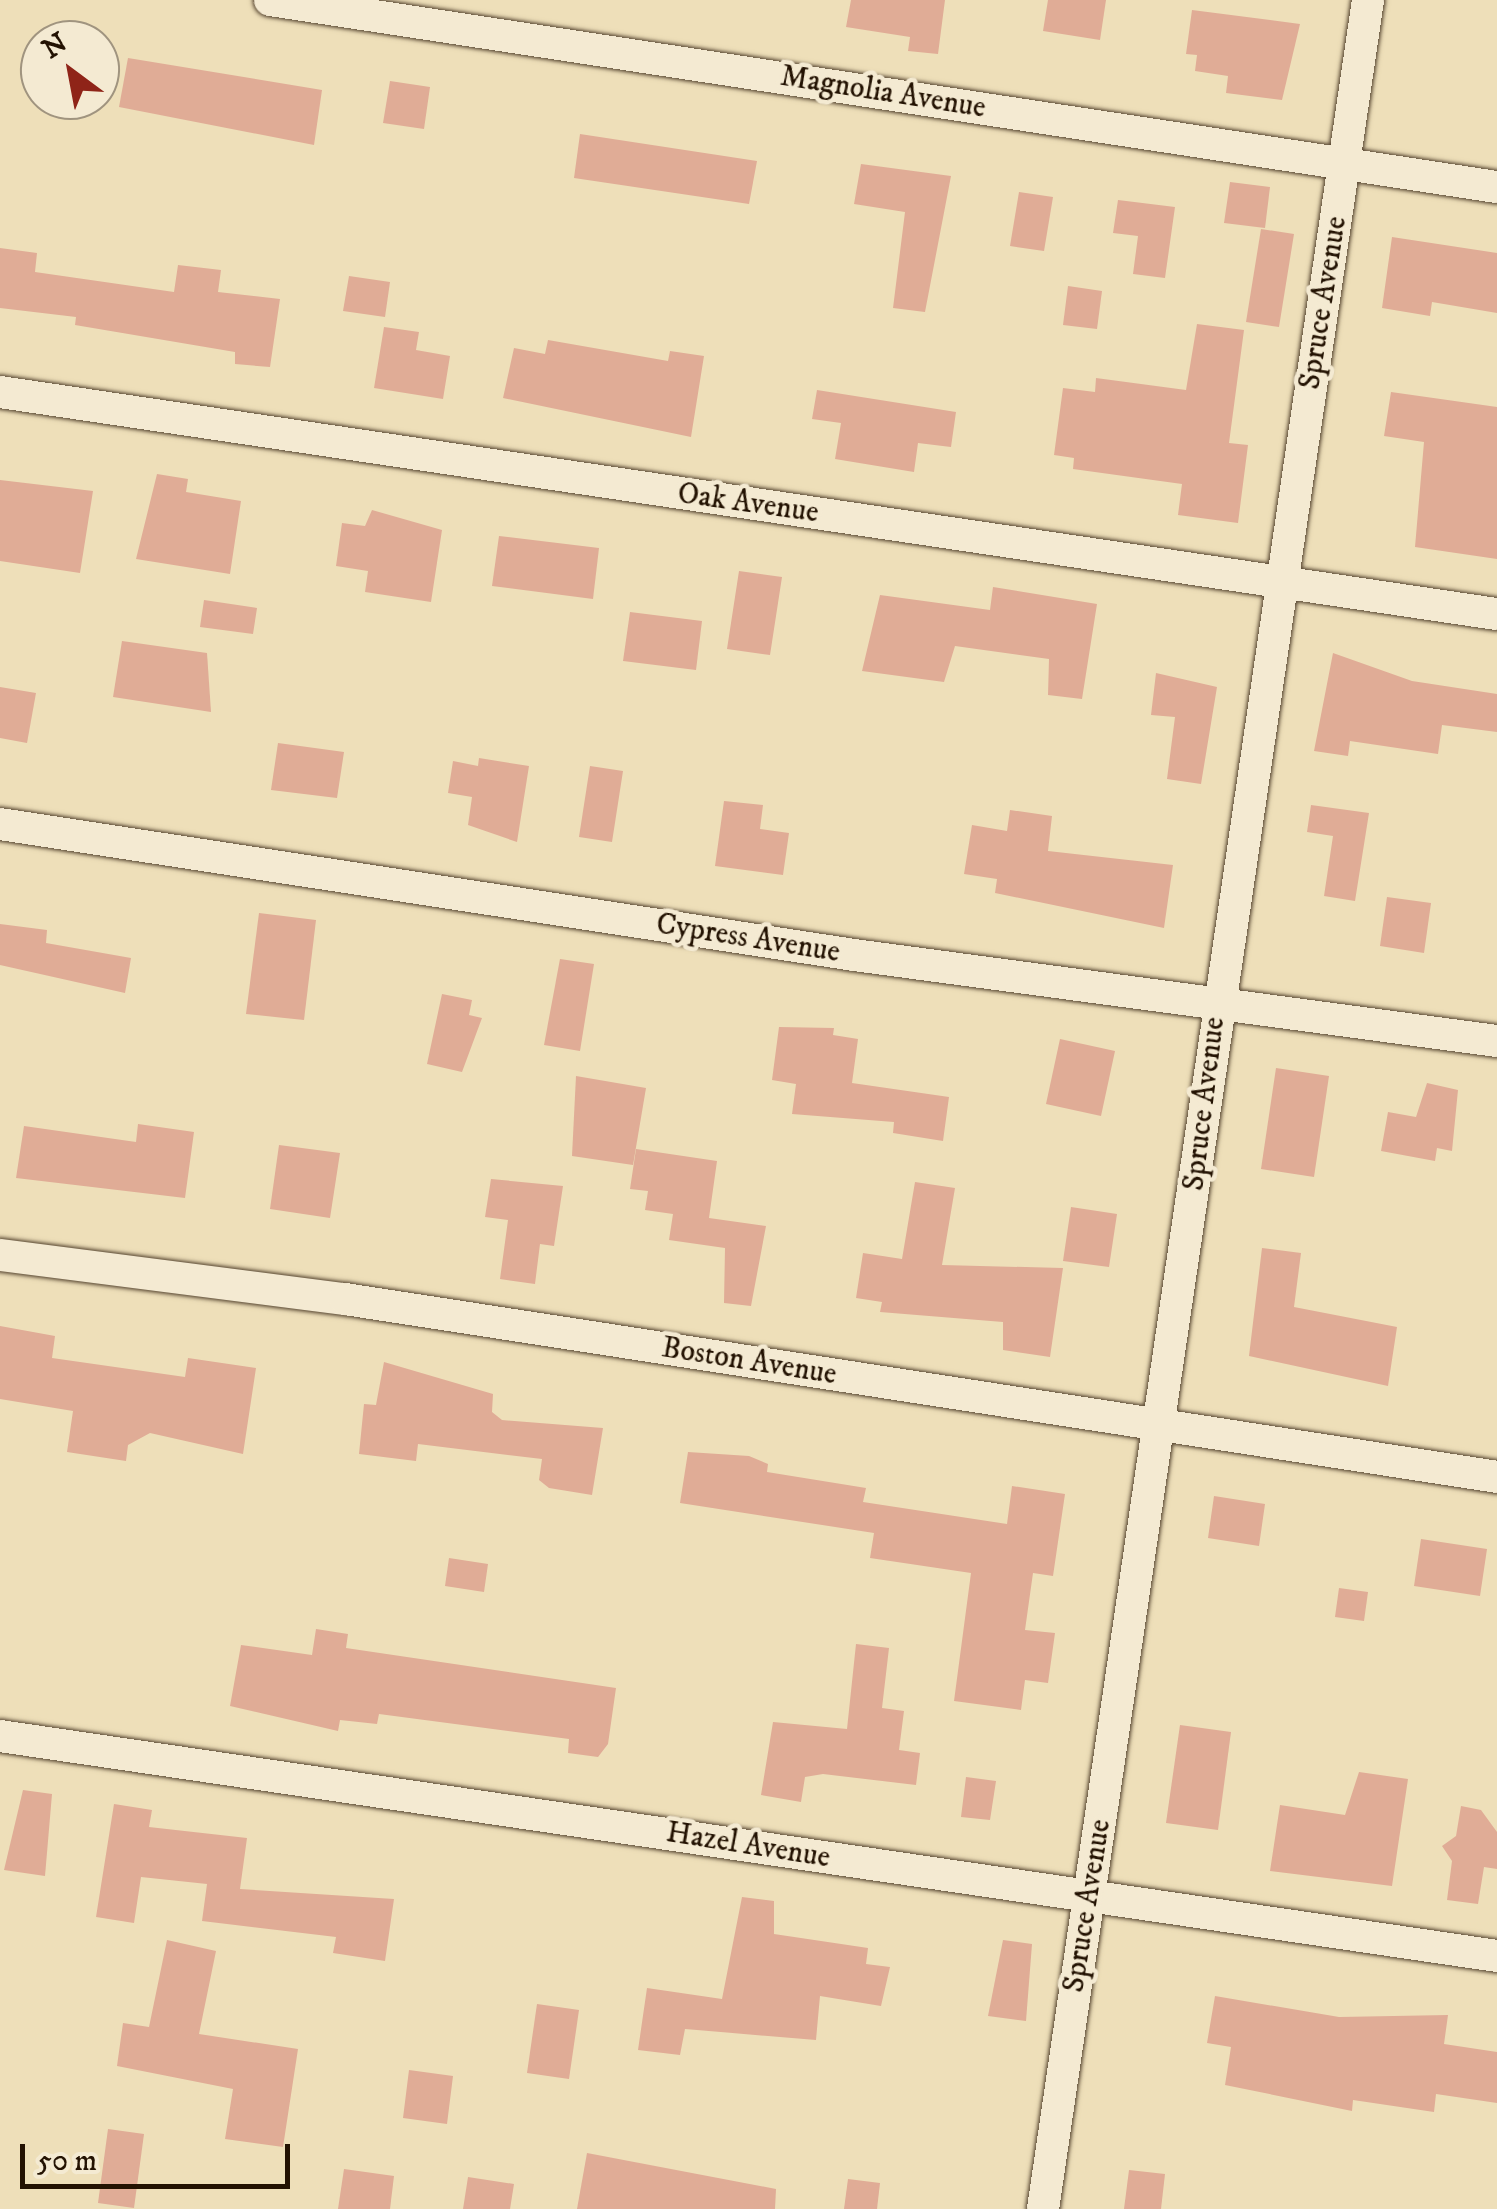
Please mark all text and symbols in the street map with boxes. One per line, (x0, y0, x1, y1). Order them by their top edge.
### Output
north arrow (20, 20, 120, 120)
text: N (36, 25, 74, 67)
street label: Magnolia Avenue (778, 59, 988, 127)
street label: Spruce Avenue (1293, 214, 1355, 392)
street label: Oak Avenue (675, 476, 821, 532)
street label: Cypress Avenue (654, 907, 842, 971)
street label: Spruce Avenue (1176, 1015, 1234, 1193)
street label: Boston Avenue (659, 1330, 839, 1394)
street label: Hazel Avenue (664, 1815, 832, 1877)
street label: Spruce Avenue (1057, 1817, 1119, 1995)
scale bar (25, 2124, 295, 2186)
text: 50 m (37, 2143, 97, 2180)

